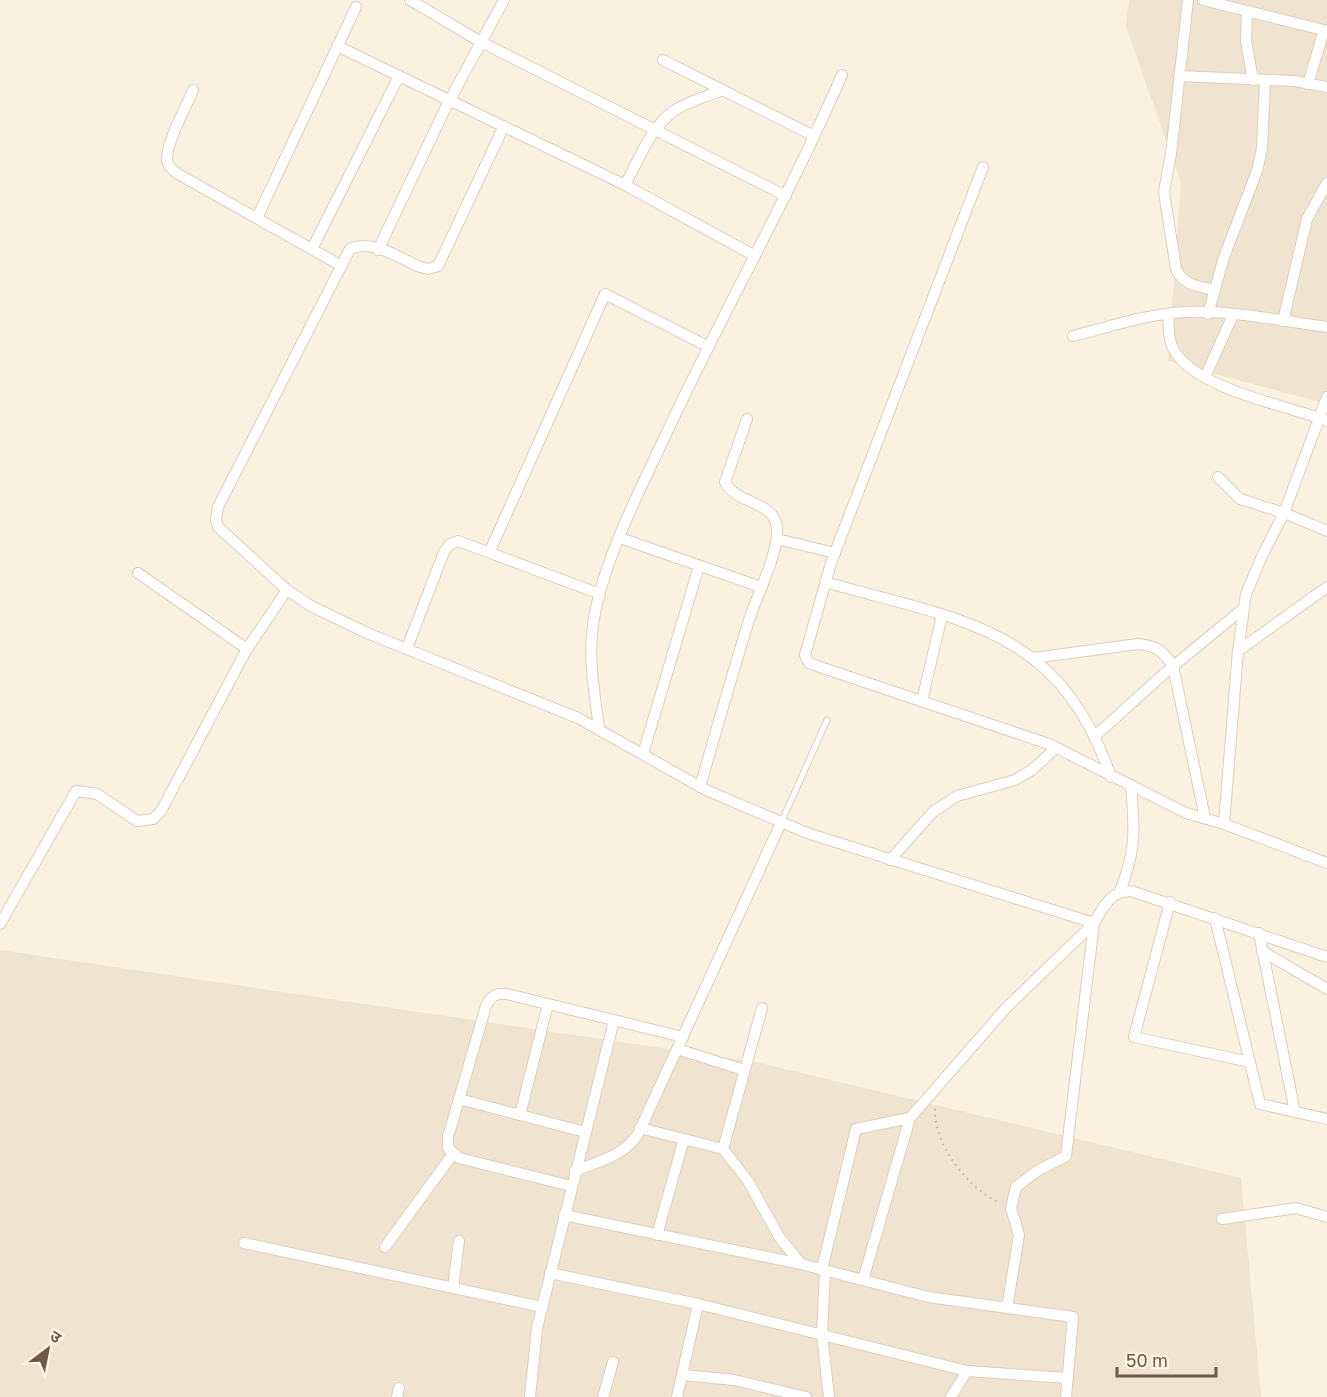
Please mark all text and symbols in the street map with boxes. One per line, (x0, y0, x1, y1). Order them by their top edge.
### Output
north arrow (18, 1319, 78, 1379)
text: उ (47, 1325, 66, 1348)
scale bar (1117, 1340, 1216, 1378)
text: 50 m (1126, 1349, 1168, 1371)

